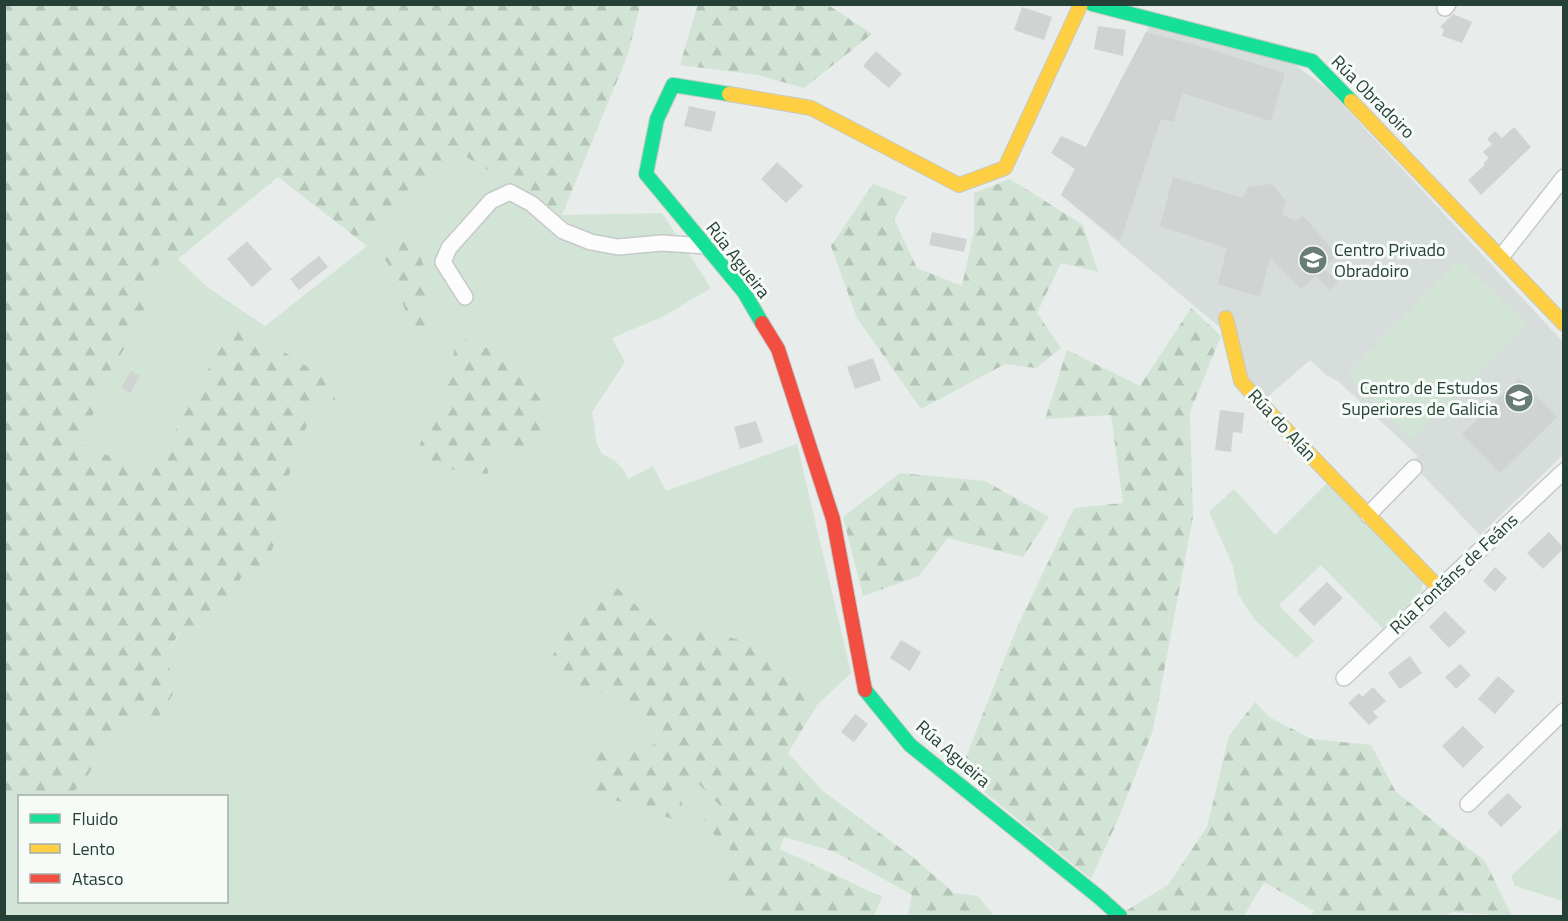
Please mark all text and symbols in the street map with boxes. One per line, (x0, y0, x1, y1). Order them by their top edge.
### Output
street label: Rúa Obradoiro (1325, 49, 1421, 145)
street label: Rúa Agueira (700, 215, 777, 304)
place label: Centro Privado Obradoiro (1334, 236, 1446, 284)
school or university icon: Centro Privado Obradoiro (1297, 244, 1329, 276)
place label: Centro de Estudos Superiores de Galicia (1341, 374, 1498, 422)
street label: Rúa do Alán (1242, 382, 1323, 467)
school or university icon: Centro de Estudos Superiores de Galicia (1503, 382, 1535, 414)
street label: Rúa Fontáns de Feáns (1383, 507, 1524, 640)
street label: Rúa Agueira (910, 714, 997, 794)
legend (18, 795, 228, 903)
text: Fluido (72, 805, 118, 832)
text: Lento (72, 835, 115, 862)
text: Atasco (72, 865, 123, 892)

